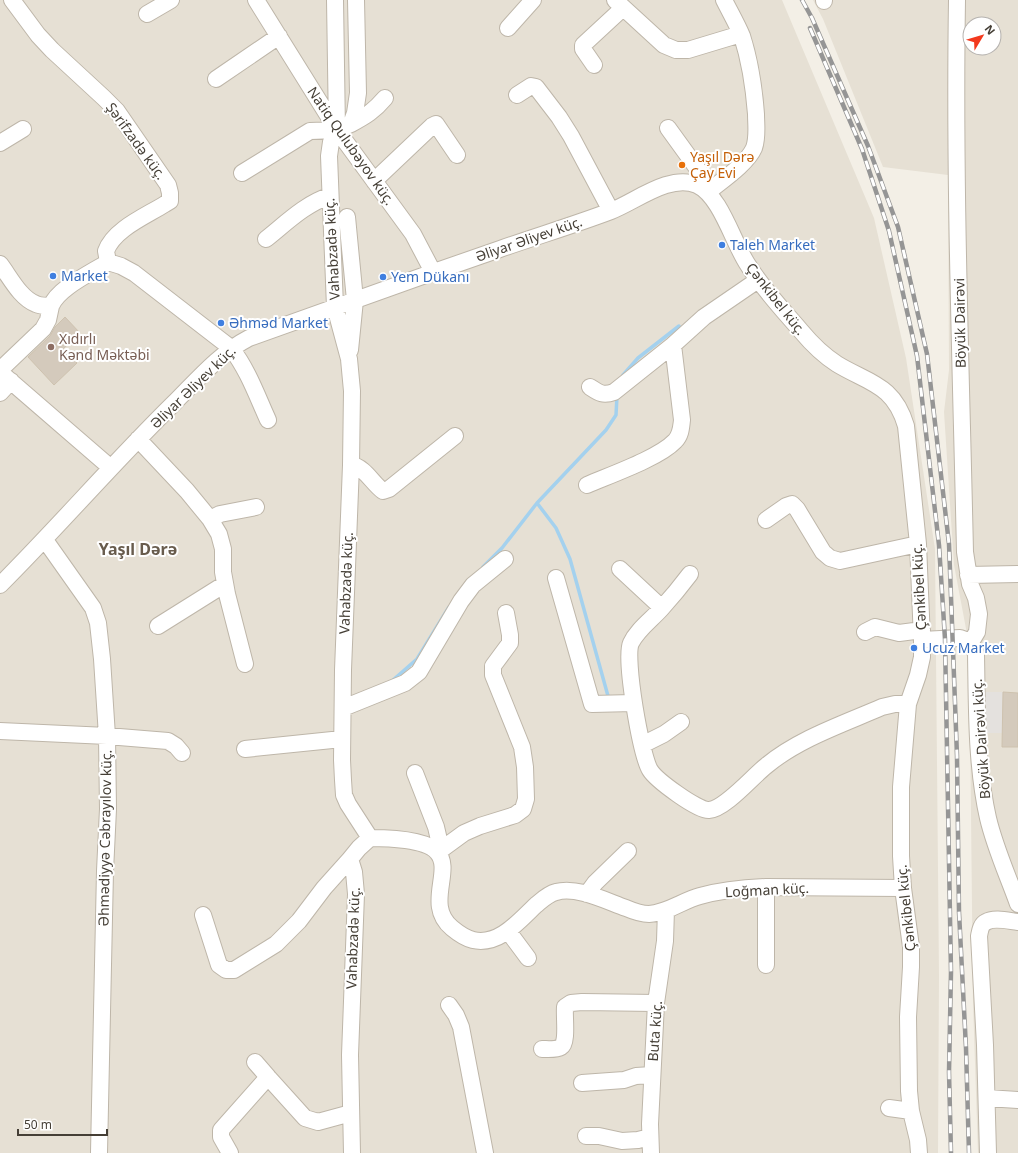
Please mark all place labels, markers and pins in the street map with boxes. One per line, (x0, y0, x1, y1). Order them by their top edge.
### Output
place label: Yaşıl Dərə Çay Evi (690, 147, 755, 182)
marker: Yaşıl Dərə Çay Evi (677, 160, 687, 170)
place label: Taleh Market (730, 235, 815, 254)
marker: Taleh Market (717, 240, 727, 250)
place label: Market (61, 266, 108, 285)
place label: Yem Dükanı (391, 267, 469, 286)
marker: Market (48, 271, 58, 281)
marker: Yem Dükanı (378, 272, 388, 282)
place label: Əhməd Market (229, 313, 328, 332)
marker: Əhməd Market (216, 318, 226, 328)
place label: Xıdırlı Kənd Məktəbi (59, 329, 150, 364)
marker: Xıdırlı Kənd Məktəbi (46, 342, 56, 352)
place label: Ucuz Market (922, 638, 1005, 657)
marker: Ucuz Market (909, 643, 919, 653)

